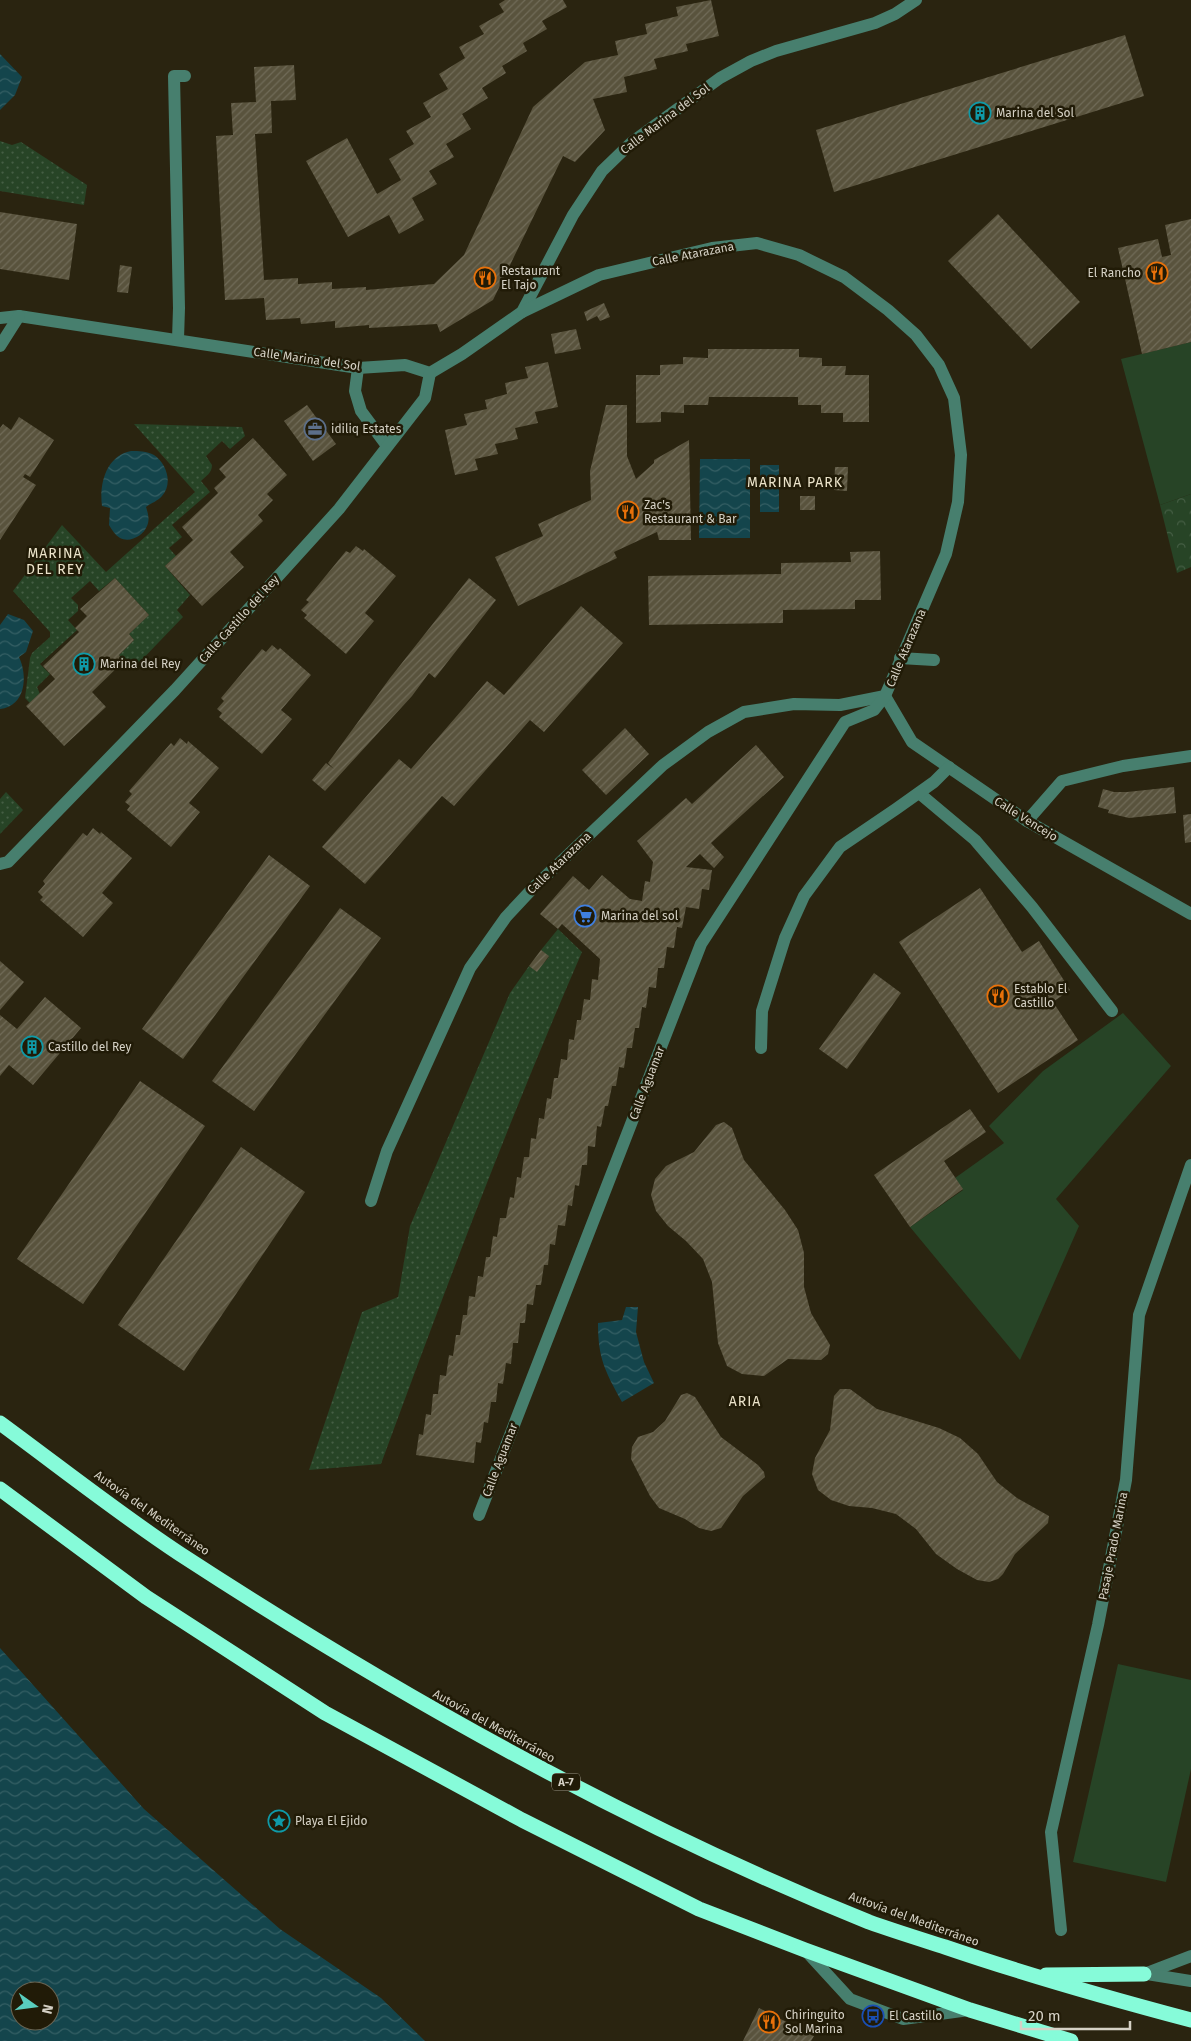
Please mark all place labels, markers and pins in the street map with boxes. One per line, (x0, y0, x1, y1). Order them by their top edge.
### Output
building icon: Marina del Sol (968, 101, 992, 125)
place label: Marina del Sol (996, 106, 1075, 120)
restaurant icon: El Rancho (1145, 261, 1169, 285)
place label: Restaurant El Tajo (501, 264, 561, 292)
restaurant icon: Restaurant El Tajo (473, 266, 497, 290)
place label: El Rancho (1087, 266, 1141, 280)
office icon: idiliq Estates (303, 417, 327, 441)
place label: idiliq Estates (331, 422, 402, 436)
place label: Zac's Restaurant & Bar (644, 498, 737, 526)
restaurant icon: Zac's Restaurant & Bar (616, 500, 640, 524)
building icon: Marina del Rey (72, 652, 96, 676)
place label: Marina del Rey (100, 657, 181, 671)
supermarket icon: Marina del sol (573, 904, 597, 928)
place label: Marina del sol (601, 909, 679, 923)
place label: Establo El Castillo (1014, 982, 1068, 1010)
restaurant icon: Establo El Castillo (986, 984, 1010, 1008)
building icon: Castillo del Rey (20, 1035, 44, 1059)
place label: Castillo del Rey (48, 1040, 131, 1054)
place icon: Playa El Ejido (267, 1809, 291, 1833)
place label: Playa El Ejido (295, 1814, 367, 1828)
bus stop icon: El Castillo (861, 2004, 885, 2028)
place label: Chiringuito Sol Marina (785, 2008, 845, 2036)
place label: El Castillo (889, 2009, 942, 2023)
restaurant icon: Chiringuito Sol Marina (757, 2010, 781, 2034)

